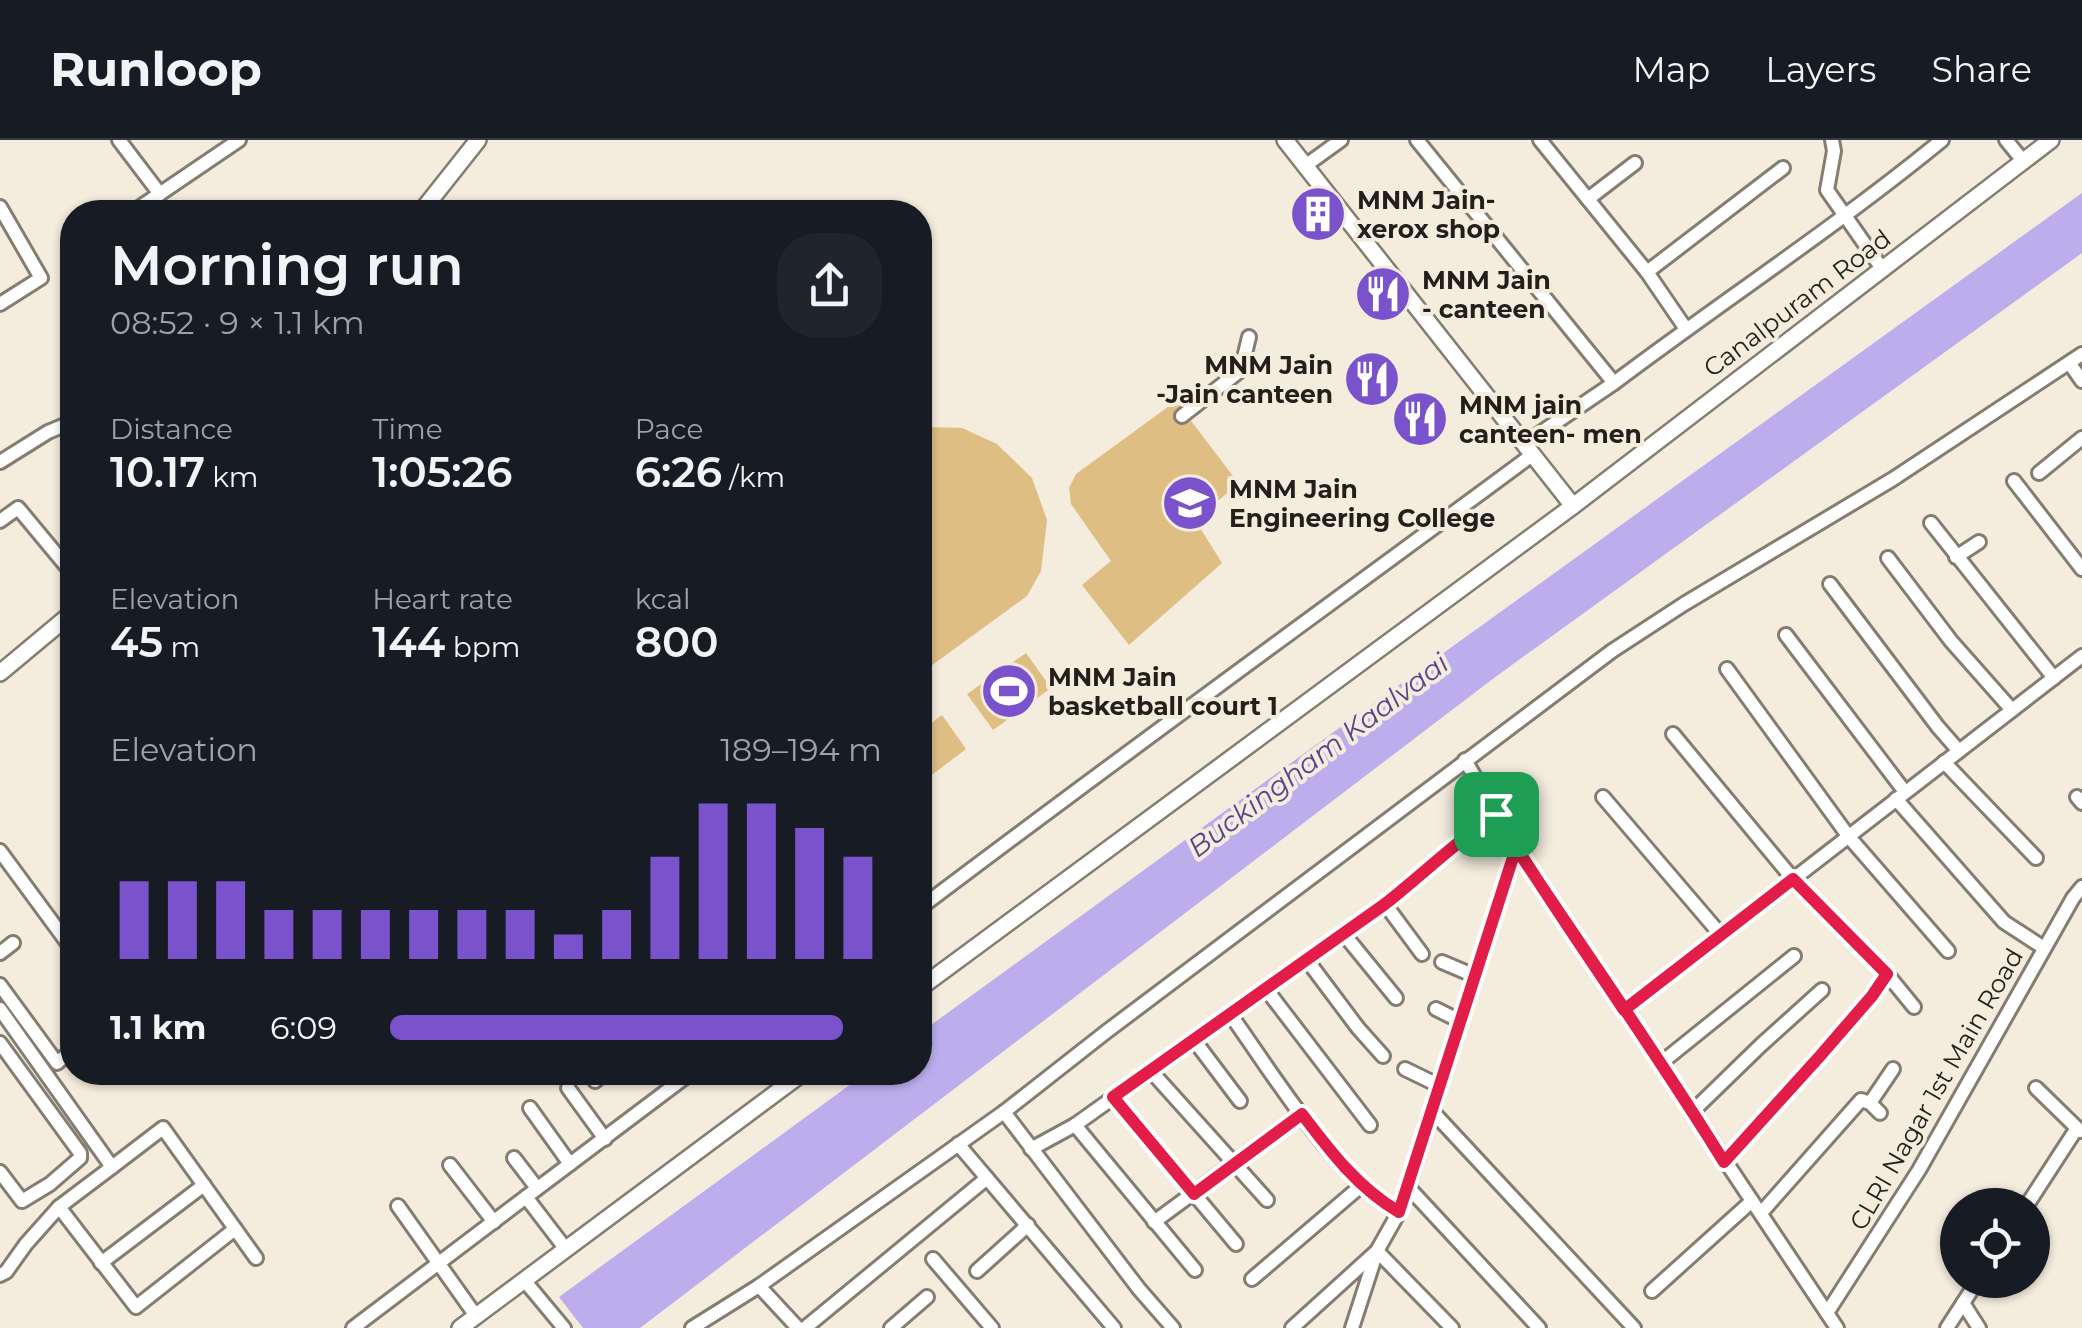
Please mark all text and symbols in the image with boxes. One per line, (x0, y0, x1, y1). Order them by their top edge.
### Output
text: Runloop (50, 40, 262, 98)
text: Map (1632, 48, 1710, 91)
text: Layers (1765, 48, 1876, 91)
text: Share (1931, 48, 2032, 91)
building icon: MNM Jain- xerox shop (1288, 184, 1348, 244)
place label: MNM Jain- xerox shop (1357, 185, 1500, 244)
street label: Canalpuram Road (1697, 223, 1897, 383)
text: Morning run (110, 232, 464, 299)
button: share (777, 233, 882, 338)
restaurant icon: MNM Jain - canteen (1353, 264, 1413, 324)
place label: MNM Jain - canteen (1422, 265, 1551, 324)
text: 08:52 · 9 × 1.1 km (110, 303, 365, 342)
restaurant icon: MNM Jain -Jain canteen (1342, 349, 1402, 409)
place label: MNM Jain -Jain canteen (1156, 350, 1333, 409)
restaurant icon: MNM jain canteen- men (1390, 389, 1450, 449)
place label: MNM jain canteen- men (1459, 390, 1642, 449)
text: Distance (110, 412, 233, 446)
text: Time (372, 412, 443, 446)
text: Pace (635, 412, 703, 446)
text: 10.17 (110, 446, 205, 498)
text: 1:05:26 (372, 446, 512, 498)
text: 6:26 (635, 446, 722, 498)
text: km (205, 460, 259, 494)
text: /km (722, 460, 785, 494)
school or university icon: MNM Jain Engineering College (1160, 473, 1220, 533)
place label: MNM Jain Engineering College (1229, 474, 1495, 533)
text: Elevation (110, 582, 239, 616)
text: Heart rate (372, 582, 513, 616)
text: kcal (635, 582, 691, 616)
text: 45 (110, 616, 163, 668)
text: 144 (372, 616, 445, 668)
text: 800 (635, 616, 719, 668)
text: m (163, 630, 200, 664)
text: bpm (445, 630, 520, 664)
water label: Buckingham Kaalvaai (1181, 646, 1455, 864)
sports icon: MNM Jain basketball court 1 (979, 661, 1039, 721)
place label: MNM Jain basketball court 1 (1048, 662, 1278, 721)
text: Elevation (110, 730, 258, 769)
text: 189–194 m (720, 730, 882, 769)
pin (1454, 772, 1539, 857)
icon: arrive (1469, 787, 1524, 842)
street label: CLRI Nagar 1st Main Road (1843, 943, 2029, 1235)
text: 1.1 km (110, 1008, 206, 1047)
text: 6:09 (270, 1008, 337, 1047)
map controls (1940, 1188, 2050, 1298)
button: locate (1940, 1188, 2050, 1298)

